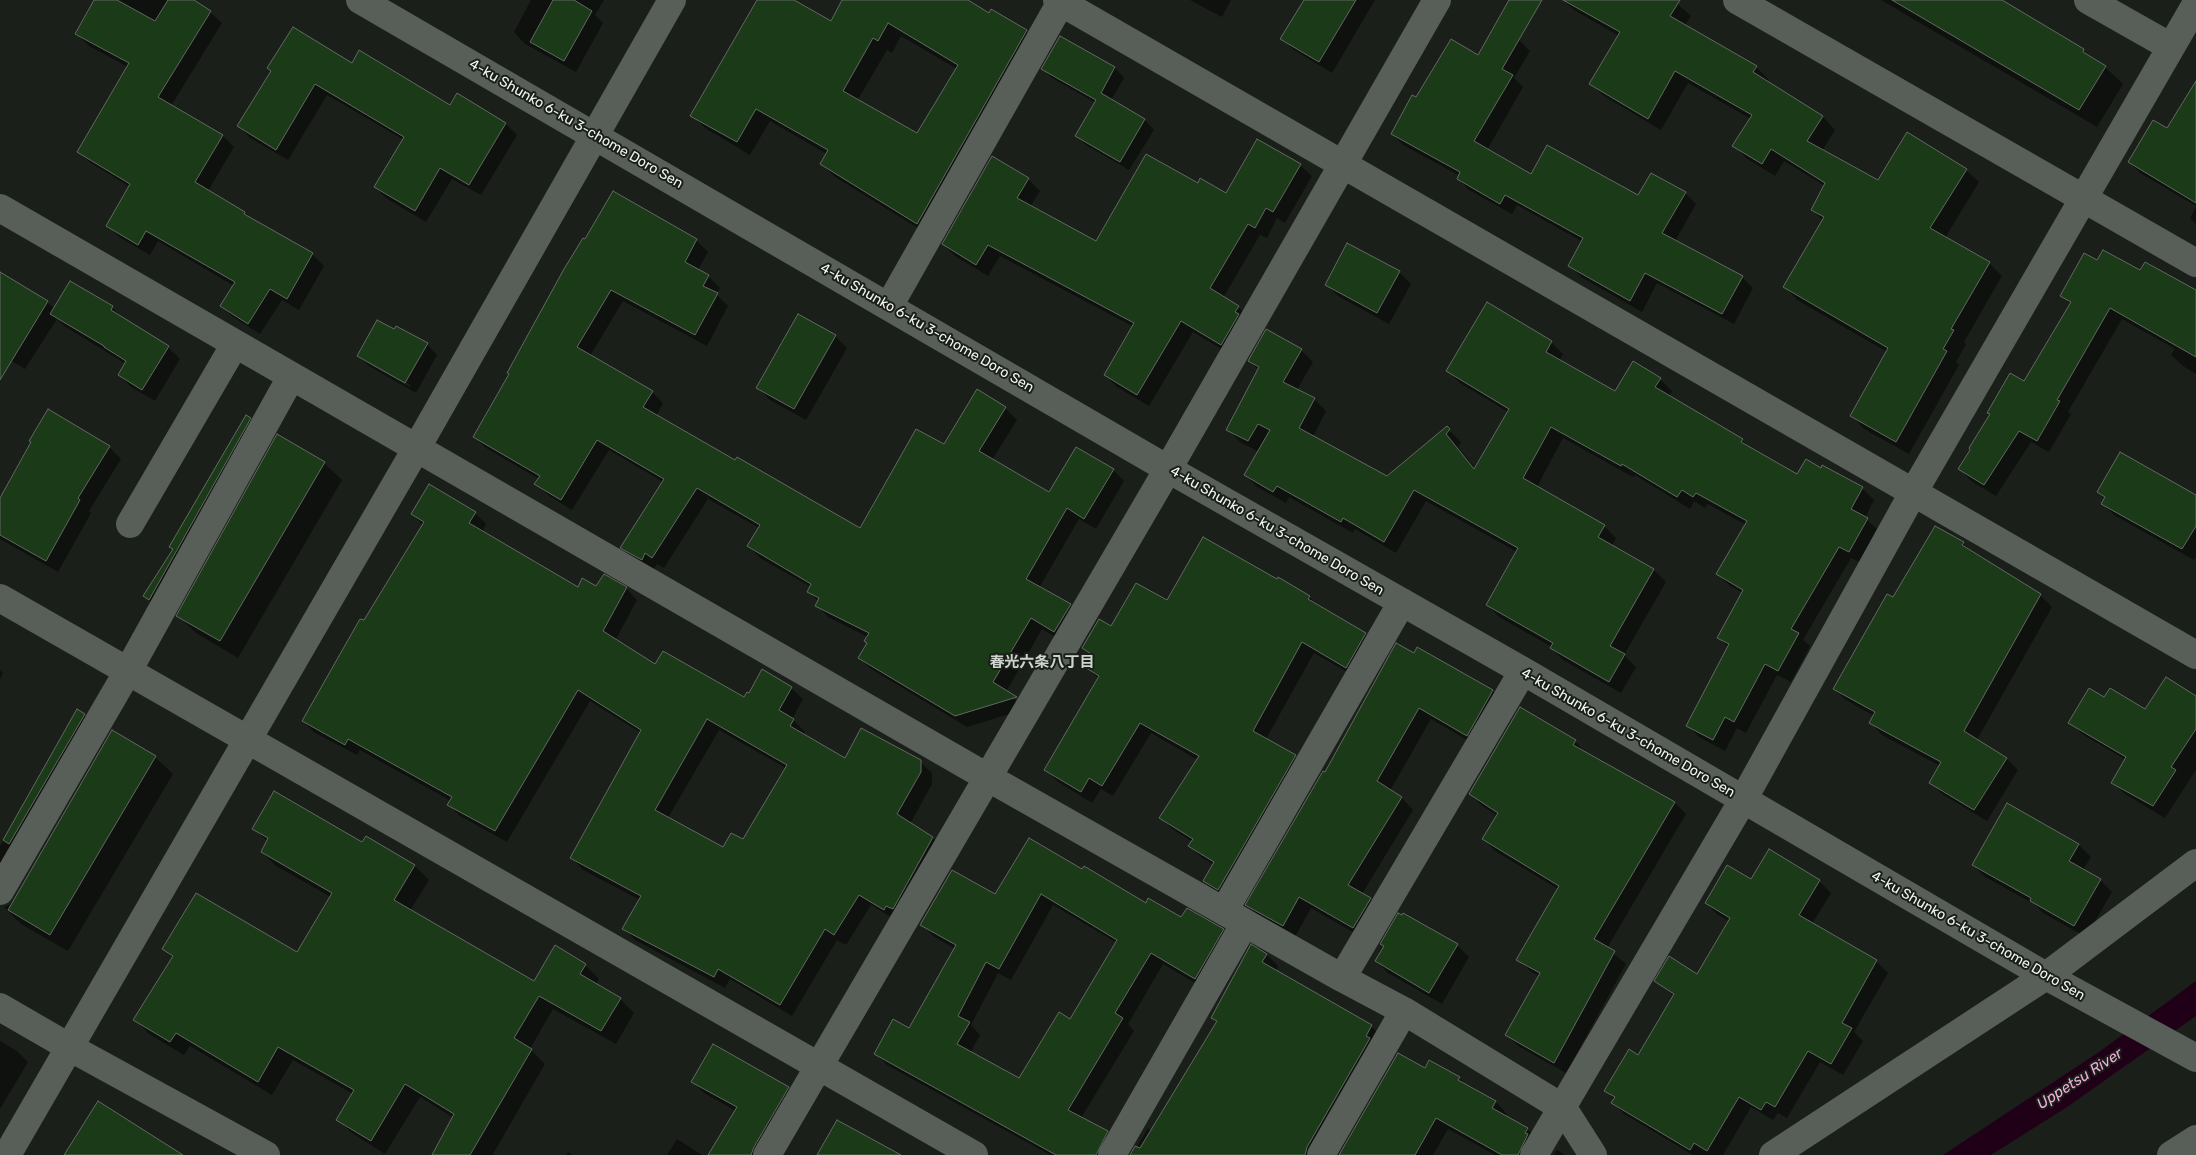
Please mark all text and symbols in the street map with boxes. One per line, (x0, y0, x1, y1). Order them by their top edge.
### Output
street label: 4-ku Shunko 6-ku 3-chome Doro Sen (466, 56, 686, 192)
street label: 4-ku Shunko 6-ku 3-chome Doro Sen (817, 260, 1037, 396)
street label: 4-ku Shunko 6-ku 3-chome Doro Sen (1167, 463, 1387, 599)
district label: 春光六条八丁目 (990, 654, 1094, 672)
street label: 4-ku Shunko 6-ku 3-chome Doro Sen (1518, 665, 1738, 801)
street label: 4-ku Shunko 6-ku 3-chome Doro Sen (1868, 868, 2088, 1004)
water label: Uppetsu River (2034, 1045, 2126, 1113)

